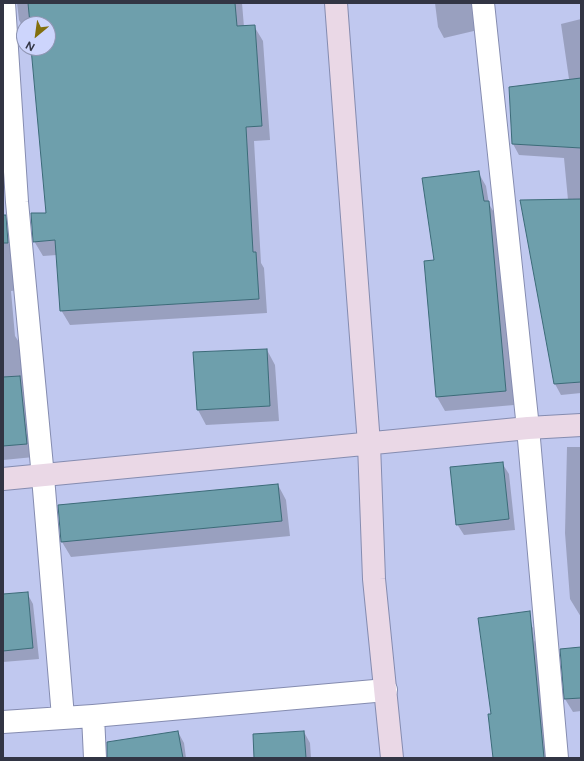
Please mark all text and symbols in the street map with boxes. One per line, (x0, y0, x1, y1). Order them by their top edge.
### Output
north arrow (16, 16, 56, 56)
text: N (24, 38, 37, 54)

